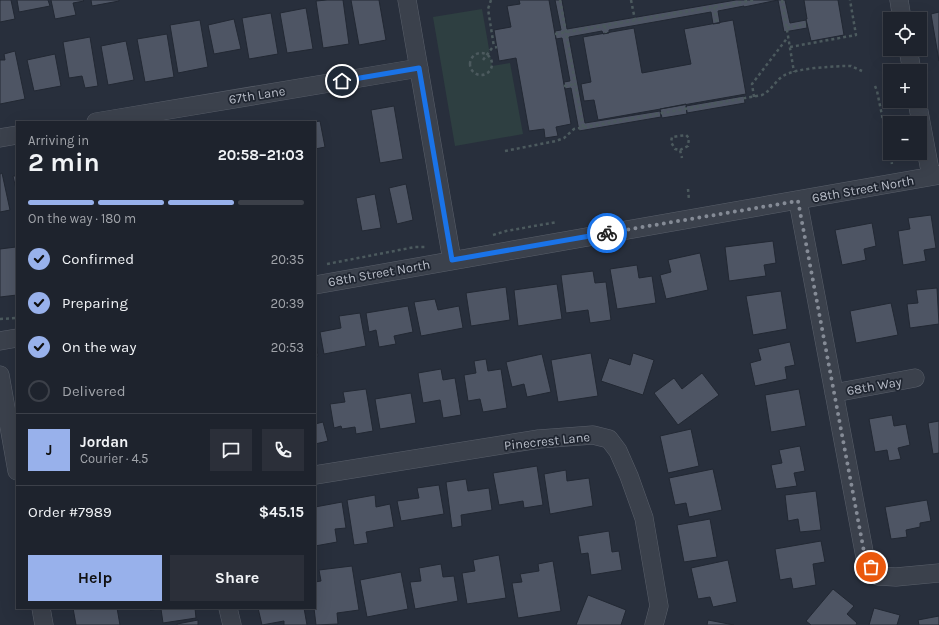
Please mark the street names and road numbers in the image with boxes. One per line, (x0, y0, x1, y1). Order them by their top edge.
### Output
street label: 67th Lane (228, 83, 287, 107)
street label: 68th Street North (811, 173, 915, 205)
street label: 68th Street North (327, 257, 431, 289)
street label: 68th Way (845, 374, 903, 398)
street label: Pinecrest Lane (503, 429, 591, 453)

